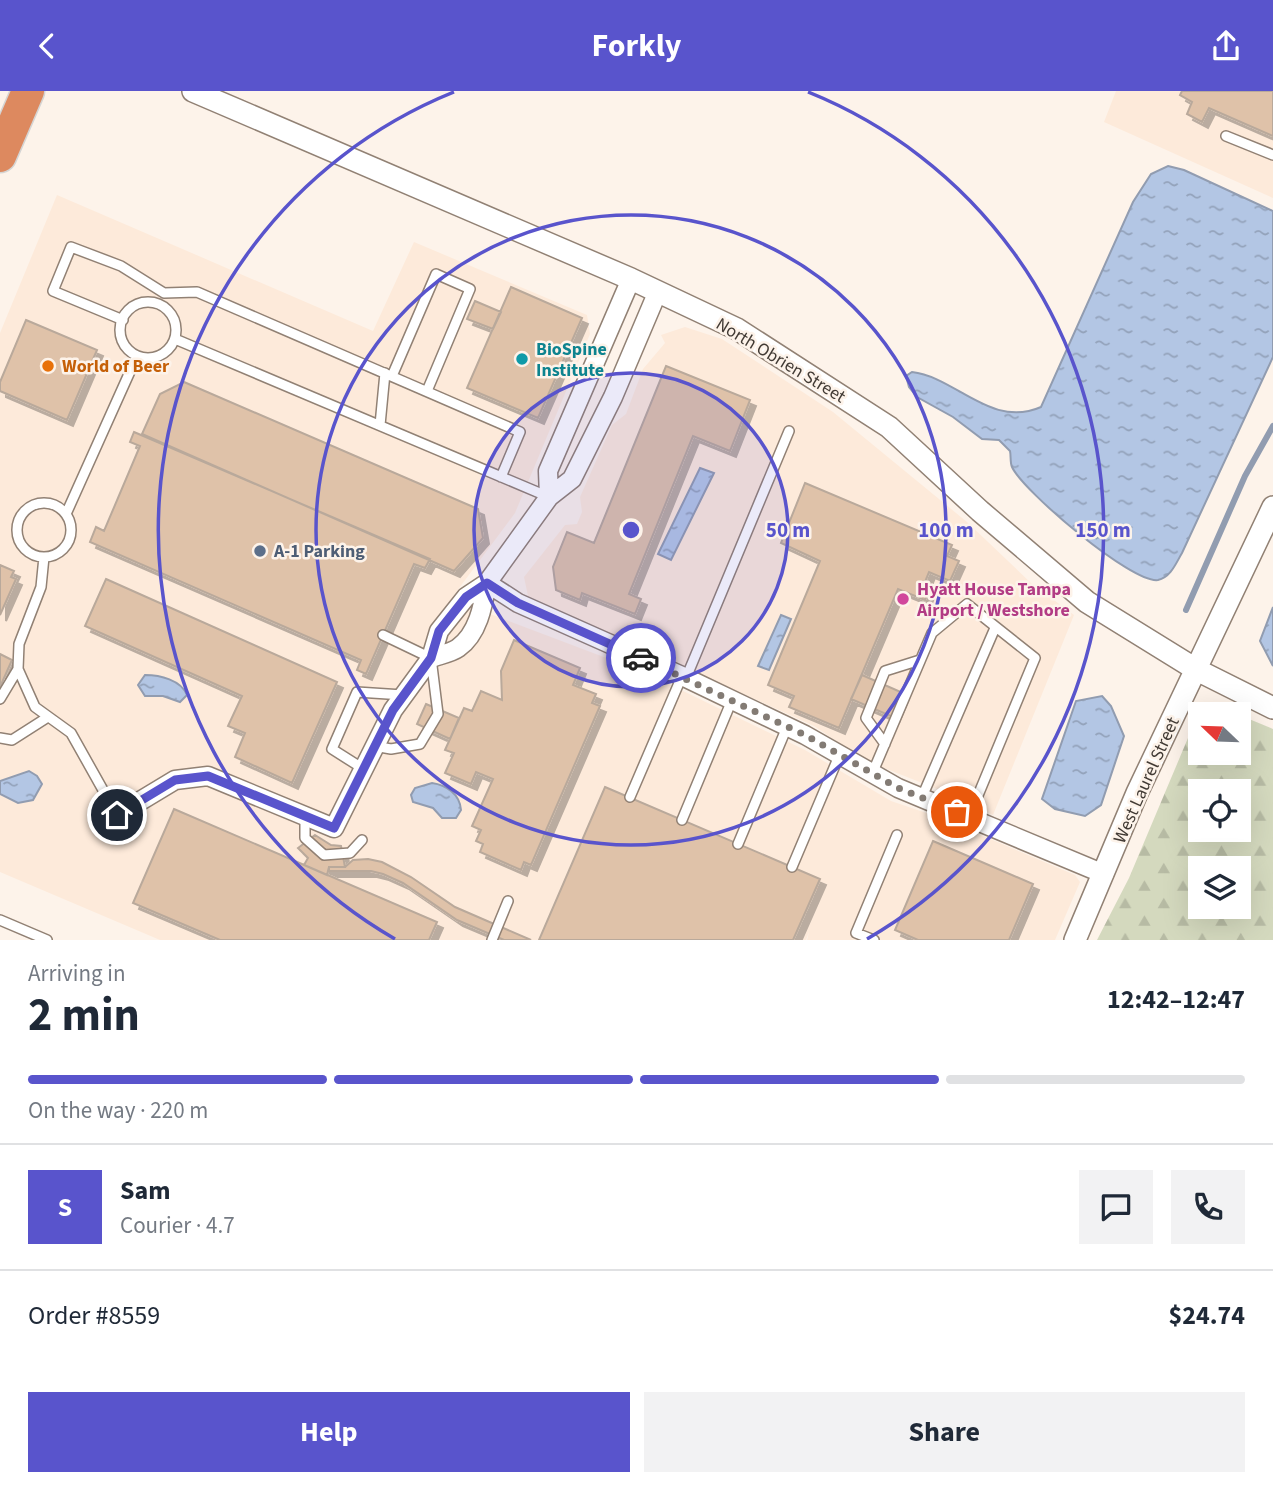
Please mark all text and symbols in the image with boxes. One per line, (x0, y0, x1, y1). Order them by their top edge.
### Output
text: Forkly (591, 23, 682, 69)
icon: back (28, 27, 66, 65)
icon: share (1207, 27, 1245, 65)
street label: North Obrien Street (711, 312, 850, 409)
place label: BioSpine Institute (536, 337, 607, 383)
marker: BioSpine Institute (514, 351, 530, 367)
place label: World of Beer (62, 354, 170, 379)
marker: World of Beer (40, 358, 56, 374)
text: 50 m (766, 515, 810, 545)
text: 100 m (918, 515, 974, 545)
text: 150 m (1075, 515, 1131, 545)
centre of rings (619, 518, 643, 542)
place label: A-1 Parking (273, 539, 365, 564)
marker: A-1 Parking (252, 543, 268, 559)
place label: Hyatt House Tampa Airport / Westshore (916, 577, 1071, 623)
marker: Hyatt House Tampa Airport / Westshore (895, 591, 911, 607)
courier (606, 623, 676, 693)
icon: car (622, 639, 660, 677)
north arrow (1188, 702, 1251, 765)
map controls (1188, 702, 1251, 919)
street label: West Laurel Street (1107, 713, 1186, 847)
button: locate (1188, 779, 1251, 842)
pin (927, 782, 987, 842)
pin (87, 785, 147, 845)
icon: bag (938, 793, 976, 831)
icon: home (98, 796, 136, 834)
button: layers (1188, 856, 1251, 919)
text: Arriving in (28, 957, 126, 990)
text: 12:42–12:47 (1107, 981, 1245, 1018)
text: 2 min (28, 983, 140, 1048)
text: On the way · 220 m (28, 1094, 208, 1127)
button: chat (1079, 1170, 1153, 1244)
button: phone (1171, 1170, 1245, 1244)
text: Sam (120, 1172, 170, 1209)
text: S (58, 1189, 72, 1226)
text: Courier · 4.7 (120, 1209, 235, 1242)
text: Order #8559 (28, 1297, 160, 1334)
text: $24.74 (1169, 1297, 1245, 1334)
button: Help (28, 1392, 630, 1472)
button: Share (644, 1392, 1245, 1472)

